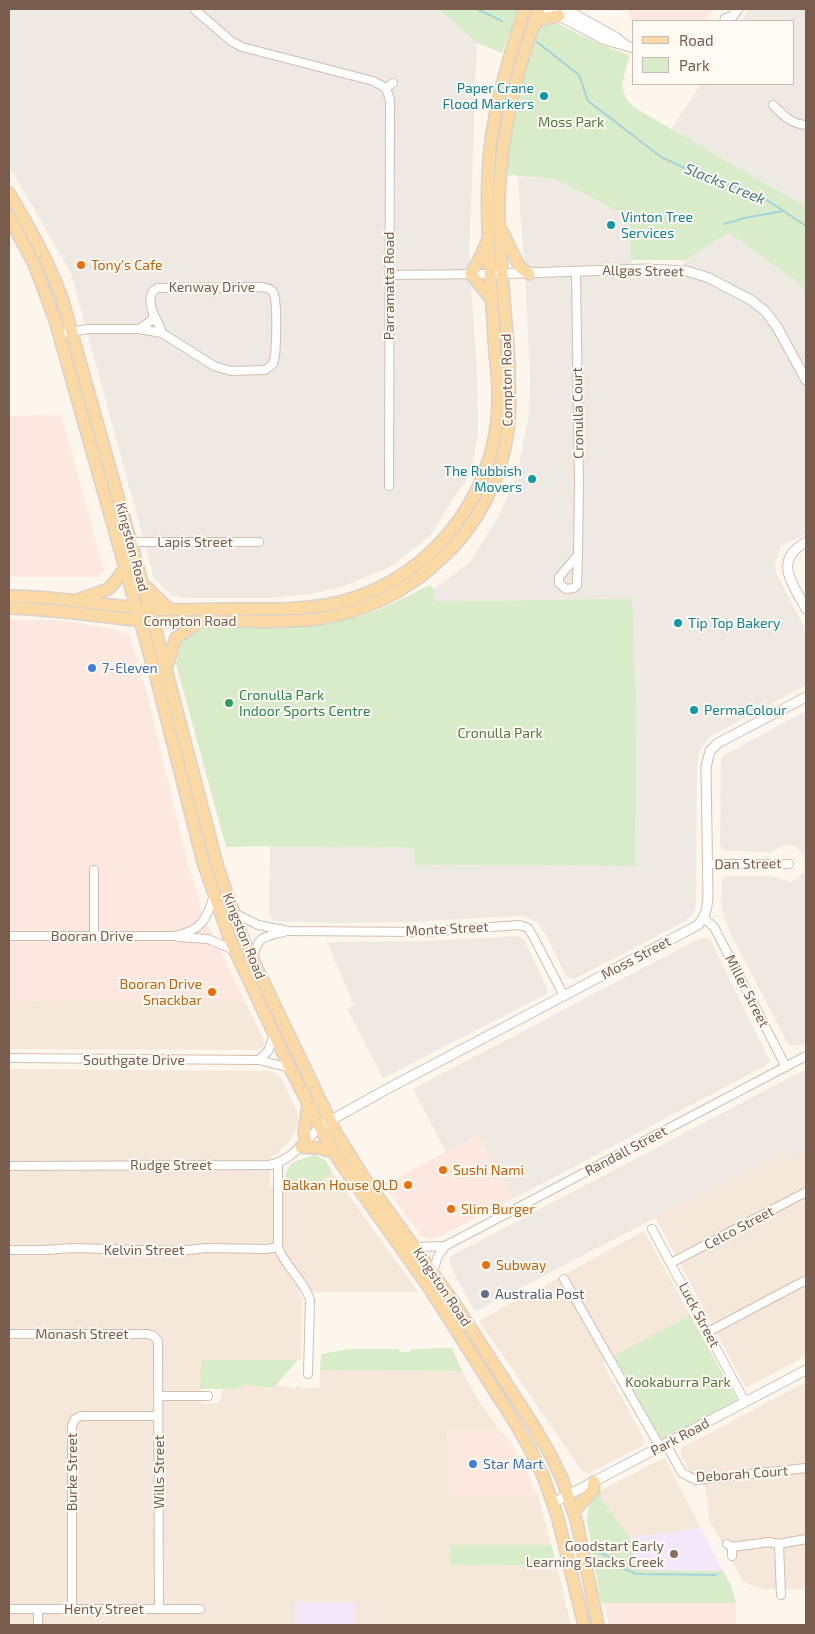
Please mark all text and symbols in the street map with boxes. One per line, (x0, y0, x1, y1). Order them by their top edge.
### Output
legend (632, 20, 795, 85)
text: Road (679, 31, 714, 49)
text: Park (679, 56, 710, 74)
place label: Paper Crane Flood Markers (443, 80, 534, 112)
marker: Paper Crane Flood Markers (538, 90, 550, 102)
park label: Moss Park (538, 114, 604, 130)
water label: Slacks Creek (682, 160, 768, 208)
place label: Vinton Tree Services (621, 209, 693, 242)
marker: Vinton Tree Services (605, 219, 617, 231)
street label: Parramatta Road (381, 232, 397, 340)
place label: Tony's Cafe (91, 257, 163, 273)
marker: Tony's Cafe (75, 259, 87, 271)
street label: Allgas Street (602, 262, 684, 280)
street label: Kenway Drive (169, 279, 255, 295)
street label: Compton Road (498, 333, 516, 427)
street label: Cronulla Court (569, 367, 587, 459)
place label: The Rubbish Movers (444, 463, 522, 496)
marker: The Rubbish Movers (526, 473, 538, 485)
street label: Kingston Road (112, 501, 152, 593)
street label: Lapis Street (157, 534, 233, 550)
street label: Compton Road (143, 613, 237, 629)
place label: Tip Top Bakery (688, 615, 780, 631)
marker: Tip Top Bakery (672, 617, 684, 629)
place label: 7-Eleven (102, 660, 158, 676)
marker: 7-Eleven (86, 662, 98, 674)
place label: Cronulla Park Indoor Sports Centre (239, 687, 370, 720)
marker: Cronulla Park Indoor Sports Centre (223, 697, 235, 709)
place label: PermaColour (704, 702, 787, 718)
marker: PermaColour (688, 704, 700, 716)
park label: Cronulla Park (457, 725, 543, 741)
street label: Dan Street (714, 855, 782, 873)
street label: Kingston Road (219, 890, 269, 982)
street label: Monte Street (405, 918, 489, 940)
street label: Booran Drive (51, 928, 133, 944)
street label: Moss Street (598, 933, 674, 983)
street label: Miller Street (722, 952, 772, 1030)
place label: Booran Drive Snackbar (120, 976, 202, 1009)
marker: Booran Drive Snackbar (206, 986, 218, 998)
street label: Southgate Drive (83, 1052, 185, 1068)
street label: Randall Street (582, 1122, 670, 1180)
street label: Rudge Street (130, 1157, 212, 1173)
place label: Sushi Nami (453, 1162, 524, 1178)
marker: Sushi Nami (437, 1164, 449, 1176)
place label: Balkan House QLD (283, 1177, 398, 1193)
marker: Balkan House QLD (402, 1179, 414, 1191)
place label: Slim Burger (461, 1201, 535, 1217)
marker: Slim Burger (445, 1203, 457, 1215)
street label: Celco Street (701, 1203, 777, 1253)
street label: Kelvin Street (104, 1242, 184, 1258)
street label: Kingston Road (409, 1244, 475, 1330)
place label: Subway (496, 1257, 546, 1273)
marker: Subway (480, 1259, 492, 1271)
street label: Luck Street (675, 1280, 723, 1350)
place label: Australia Post (495, 1286, 584, 1302)
marker: Australia Post (479, 1288, 491, 1300)
street label: Monash Street (35, 1326, 129, 1342)
park label: Kookaburra Park (625, 1374, 731, 1390)
street label: Park Road (648, 1415, 712, 1459)
street label: Burke Street (64, 1433, 80, 1511)
street label: Wills Street (151, 1435, 167, 1509)
place label: Star Mart (483, 1456, 543, 1472)
marker: Star Mart (467, 1458, 479, 1470)
street label: Deborah Court (695, 1462, 789, 1486)
place label: Goodstart Early Learning Slacks Creek (526, 1538, 664, 1570)
marker: Goodstart Early Learning Slacks Creek (668, 1548, 680, 1560)
street label: Henty Street (64, 1601, 144, 1617)

